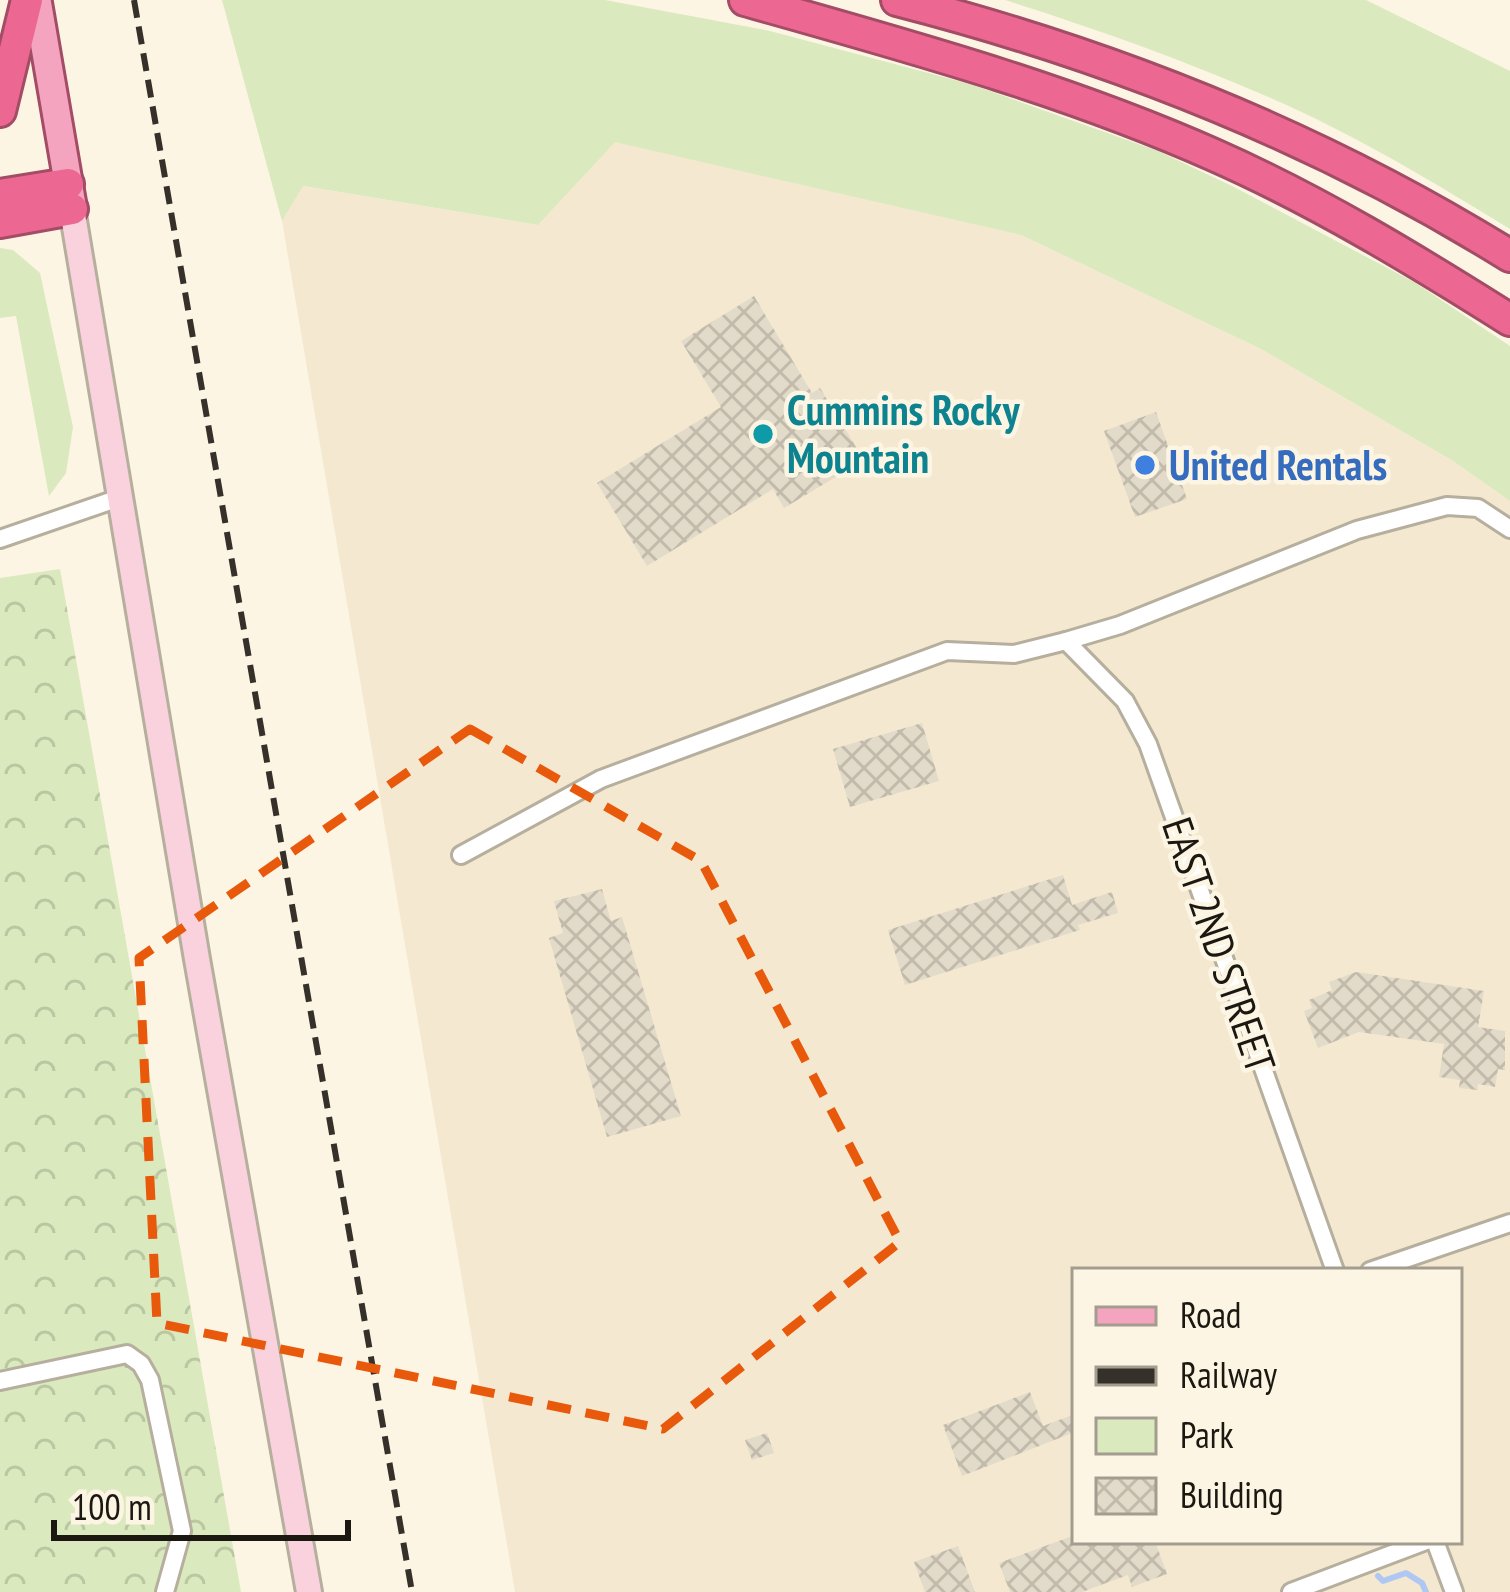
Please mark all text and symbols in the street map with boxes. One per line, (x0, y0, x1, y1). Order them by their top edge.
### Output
place label: Cummins Rocky Mountain (787, 382, 1021, 485)
marker: Cummins Rocky Mountain (750, 421, 776, 447)
place label: United Rentals (1169, 437, 1387, 492)
marker: United Rentals (1132, 452, 1158, 478)
street label: EAST 2ND STREET (1150, 810, 1289, 1080)
legend (1072, 1268, 1462, 1544)
text: Road (1180, 1291, 1241, 1338)
text: Railway (1180, 1351, 1278, 1398)
text: Park (1180, 1411, 1234, 1458)
scale bar (54, 1466, 348, 1540)
text: Building (1180, 1471, 1284, 1518)
text: 100 m (72, 1483, 152, 1530)

